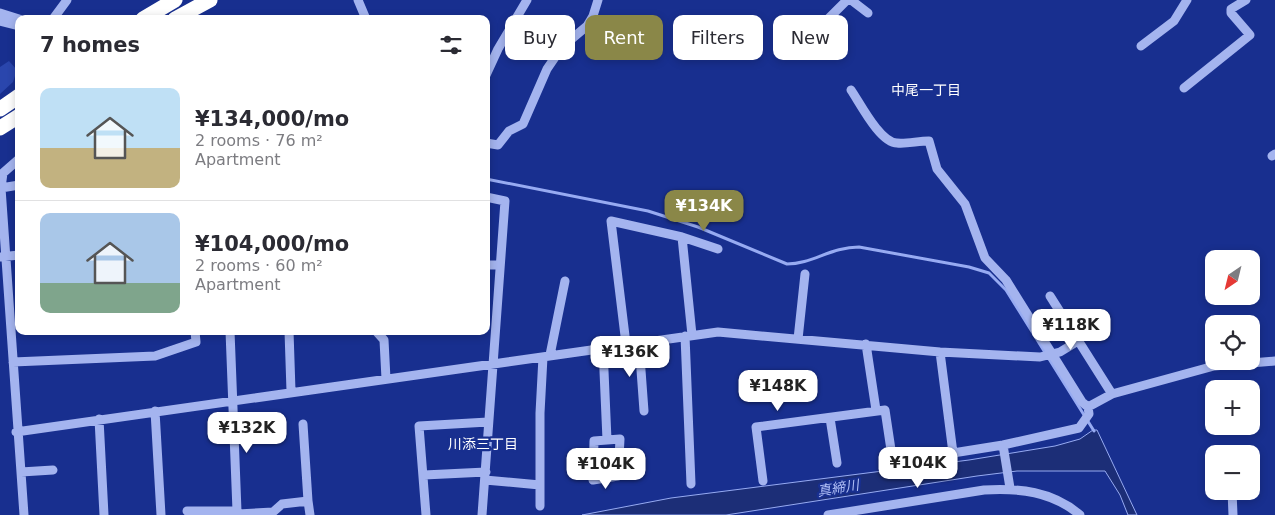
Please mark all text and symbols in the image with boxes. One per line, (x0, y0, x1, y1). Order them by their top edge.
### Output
chip: Buy (505, 15, 575, 60)
chip: Rent (585, 15, 663, 60)
chip: Filters (673, 15, 763, 60)
chip: New (773, 15, 848, 60)
icon: filters (437, 31, 465, 59)
text: 7 homes (40, 33, 140, 57)
district label: 中尾一丁目 (891, 82, 961, 98)
text: ¥134,000/mo (195, 107, 349, 131)
icon: home (80, 108, 140, 168)
text: 2 rooms · 76 m² (195, 131, 323, 150)
text: Apartment (195, 150, 281, 169)
pin: ¥134K (669, 190, 739, 232)
text: ¥134K (676, 196, 732, 215)
text: ¥104,000/mo (195, 232, 349, 256)
icon: home (80, 233, 140, 293)
north arrow (1205, 250, 1260, 305)
map controls (1205, 250, 1260, 500)
text: 2 rooms · 60 m² (195, 256, 323, 275)
text: Apartment (195, 275, 281, 294)
pin: ¥118K (1036, 308, 1106, 351)
text: ¥118K (1043, 315, 1099, 334)
button: locate (1205, 315, 1260, 370)
pin: ¥136K (595, 336, 665, 378)
text: ¥136K (602, 342, 658, 361)
pin: ¥148K (743, 370, 813, 412)
text: ¥148K (750, 376, 806, 395)
button: + (1205, 380, 1260, 435)
pin: ¥132K (212, 412, 282, 454)
text: ¥132K (219, 418, 275, 437)
district label: 川添三丁目 (448, 436, 518, 452)
button: − (1205, 445, 1260, 500)
pin: ¥104K (883, 446, 953, 489)
pin: ¥104K (571, 448, 641, 490)
text: ¥104K (890, 453, 946, 472)
text: ¥104K (578, 454, 634, 473)
water label: 真締川 (816, 477, 862, 499)

